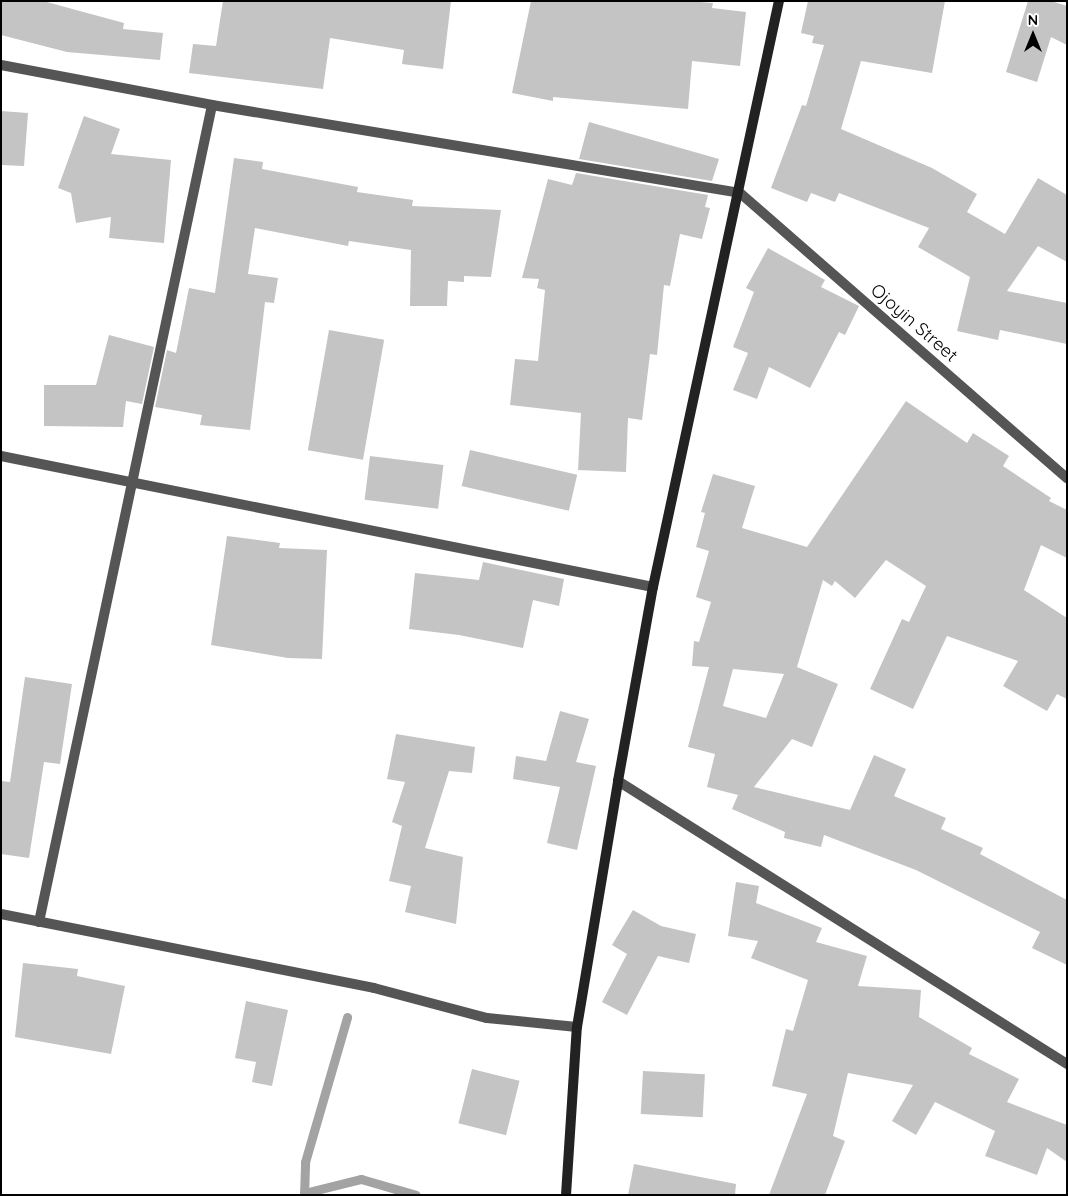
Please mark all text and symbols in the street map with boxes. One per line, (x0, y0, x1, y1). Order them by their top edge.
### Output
north arrow (1008, 10, 1058, 60)
text: N (1028, 11, 1038, 29)
street label: Ojoyin Street (866, 279, 962, 367)

